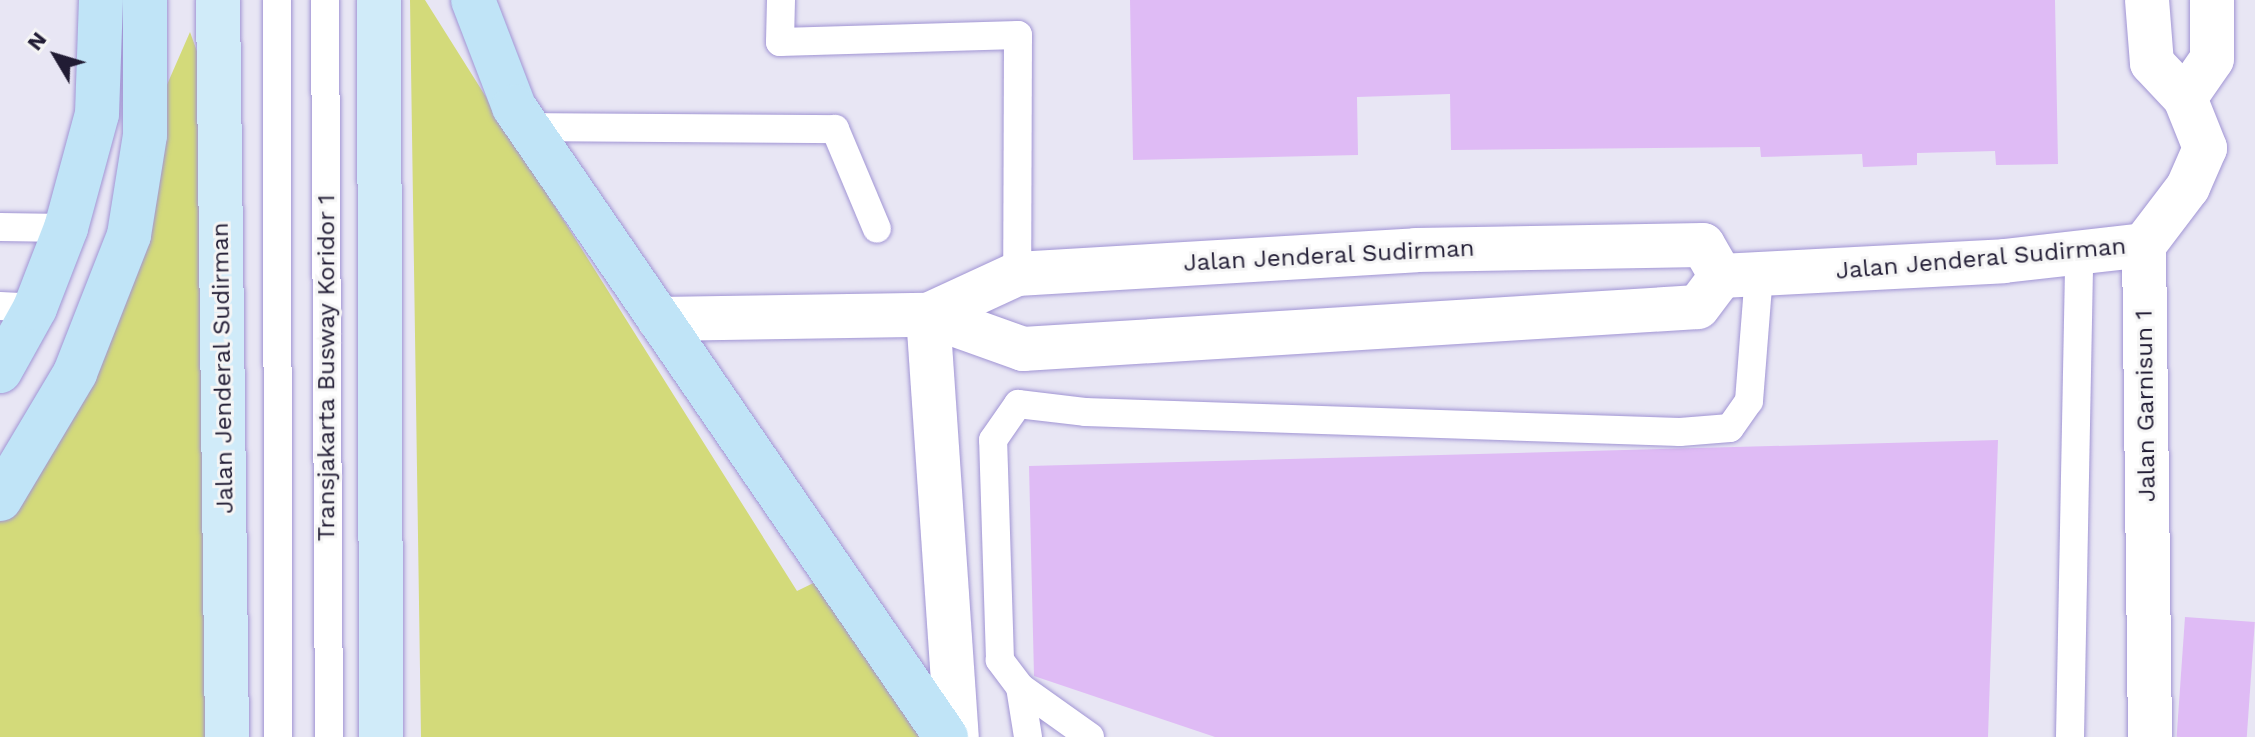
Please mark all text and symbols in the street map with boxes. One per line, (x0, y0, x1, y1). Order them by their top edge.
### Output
north arrow (16, 16, 96, 96)
text: N (22, 27, 52, 55)
street label: Transjakarta Busway Koridor 1 (313, 194, 341, 542)
street label: Jalan Jenderal Sudirman (206, 221, 240, 515)
street label: Jalan Jenderal Sudirman (1834, 232, 2128, 286)
street label: Jalan Jenderal Sudirman (1182, 234, 1476, 278)
street label: Jalan Garnisun 1 (2130, 309, 2162, 503)

